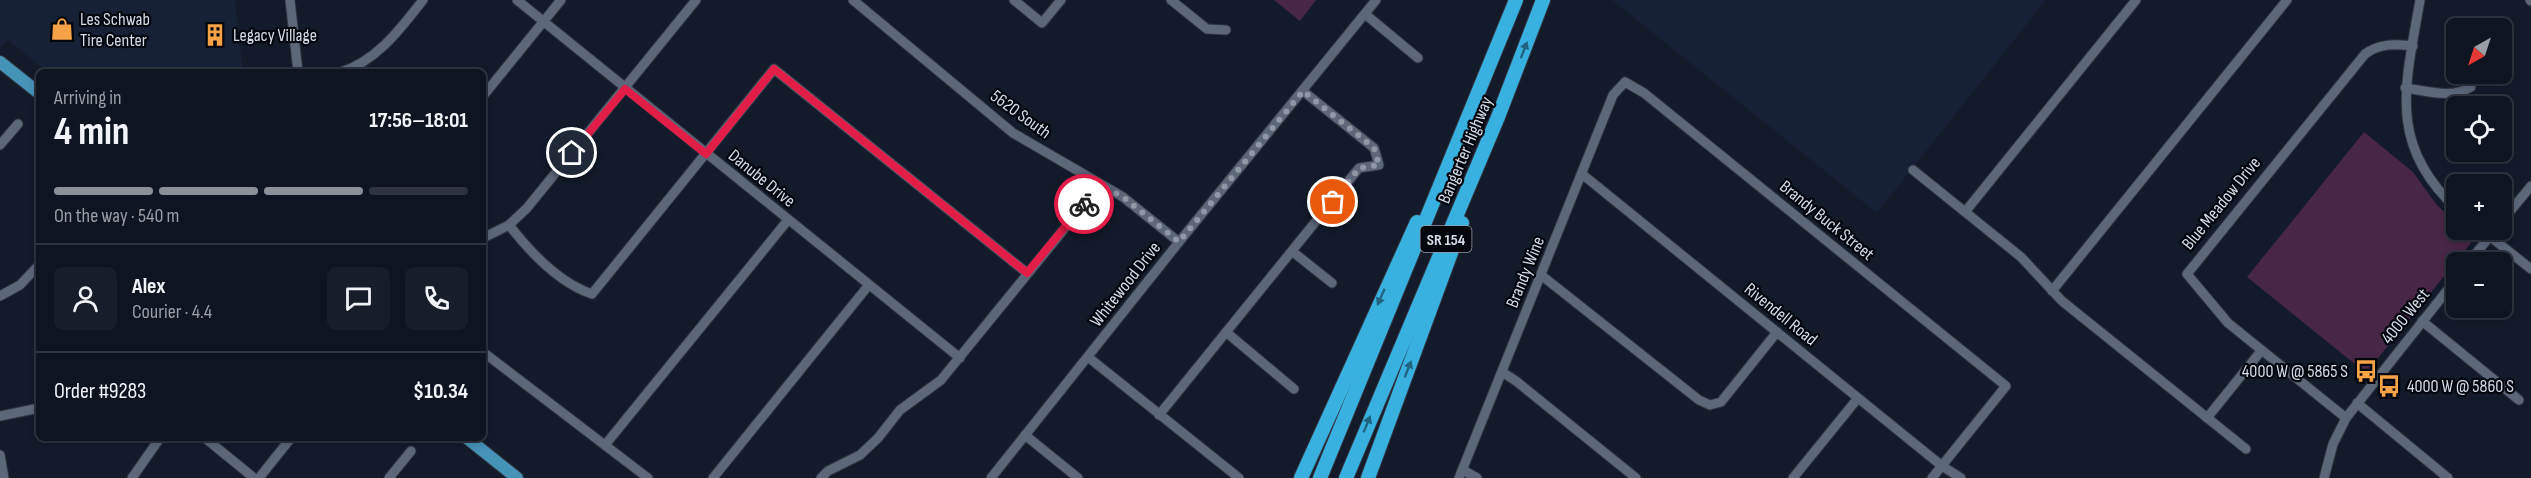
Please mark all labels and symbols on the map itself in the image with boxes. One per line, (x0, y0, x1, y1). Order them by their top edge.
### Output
place label: Les Schwab Tire Center (80, 9, 150, 51)
shop icon: Les Schwab Tire Center (49, 16, 75, 42)
north arrow (2446, 18, 2512, 84)
building icon: Legacy Village (202, 22, 228, 48)
place label: Legacy Village (233, 25, 317, 46)
one-way arrow (1520, 41, 1530, 59)
street label: 5620 South (986, 85, 1055, 143)
street label: Bangerter Highway (1434, 94, 1497, 207)
pin (546, 127, 597, 178)
street label: Danube Drive (724, 145, 799, 212)
street label: Blue Meadow Drive (2178, 153, 2265, 254)
courier (1054, 174, 1114, 234)
pin (1307, 176, 1358, 227)
street label: Brandy Buck Street (1775, 176, 1878, 265)
road number: SR 154 (1420, 226, 1472, 252)
street label: Brandy Wine (1502, 234, 1549, 311)
street label: Whitewood Drive (1086, 238, 1165, 331)
street label: Rivendell Road (1740, 279, 1821, 350)
street label: 4000 West (2377, 284, 2434, 348)
one-way arrow (1377, 289, 1386, 306)
bus stop icon: 4000 W @ 5865 S (2353, 358, 2379, 384)
one-way arrow (1404, 360, 1414, 378)
place label: 4000 W @ 5865 S (2242, 361, 2348, 382)
bus stop icon: 4000 W @ 5860 S (2376, 373, 2402, 399)
place label: 4000 W @ 5860 S (2407, 376, 2514, 397)
one-way arrow (1362, 414, 1372, 432)

